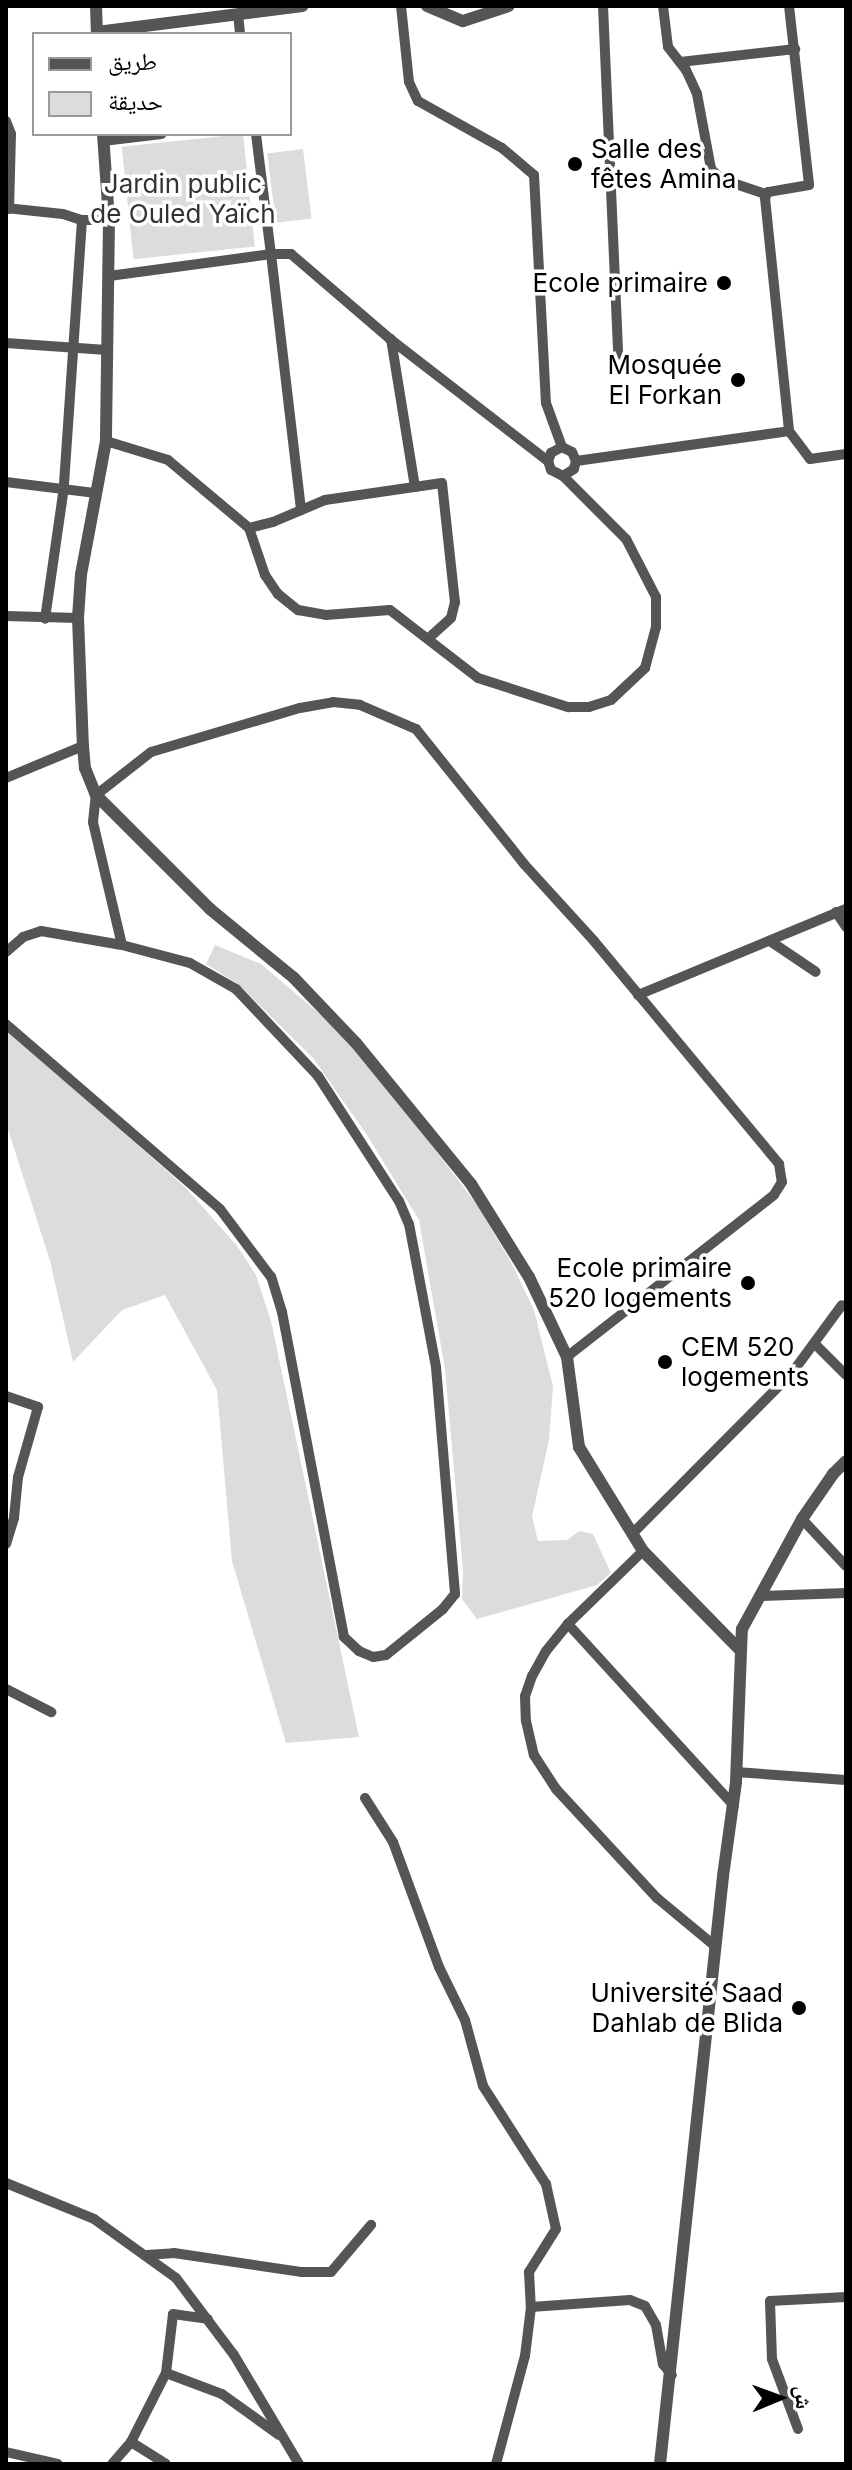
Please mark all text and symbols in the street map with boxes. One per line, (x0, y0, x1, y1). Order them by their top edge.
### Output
legend (32, 32, 292, 136)
text: طريق (108, 47, 157, 76)
text: حديقة (108, 87, 163, 116)
place label: Salle des fêtes Amina (591, 133, 736, 194)
marker: Salle des fêtes Amina (566, 155, 584, 173)
park label: Jardin public de Ouled Yaïch (90, 168, 276, 230)
place label: Ecole primaire (533, 267, 708, 299)
marker: Ecole primaire (715, 274, 733, 292)
place label: Mosquée El Forkan (608, 349, 722, 410)
marker: Mosquée El Forkan (729, 371, 747, 389)
place label: Ecole primaire 520 logements (548, 1252, 732, 1314)
marker: Ecole primaire 520 logements (739, 1274, 757, 1292)
place label: CEM 520 logements (681, 1331, 809, 1392)
marker: CEM 520 logements (656, 1353, 674, 1371)
place label: Université Saad Dahlab de Blida (590, 1977, 783, 2038)
marker: Université Saad Dahlab de Blida (790, 1999, 808, 2017)
north arrow (740, 2358, 820, 2438)
text: ش (791, 2386, 817, 2409)

